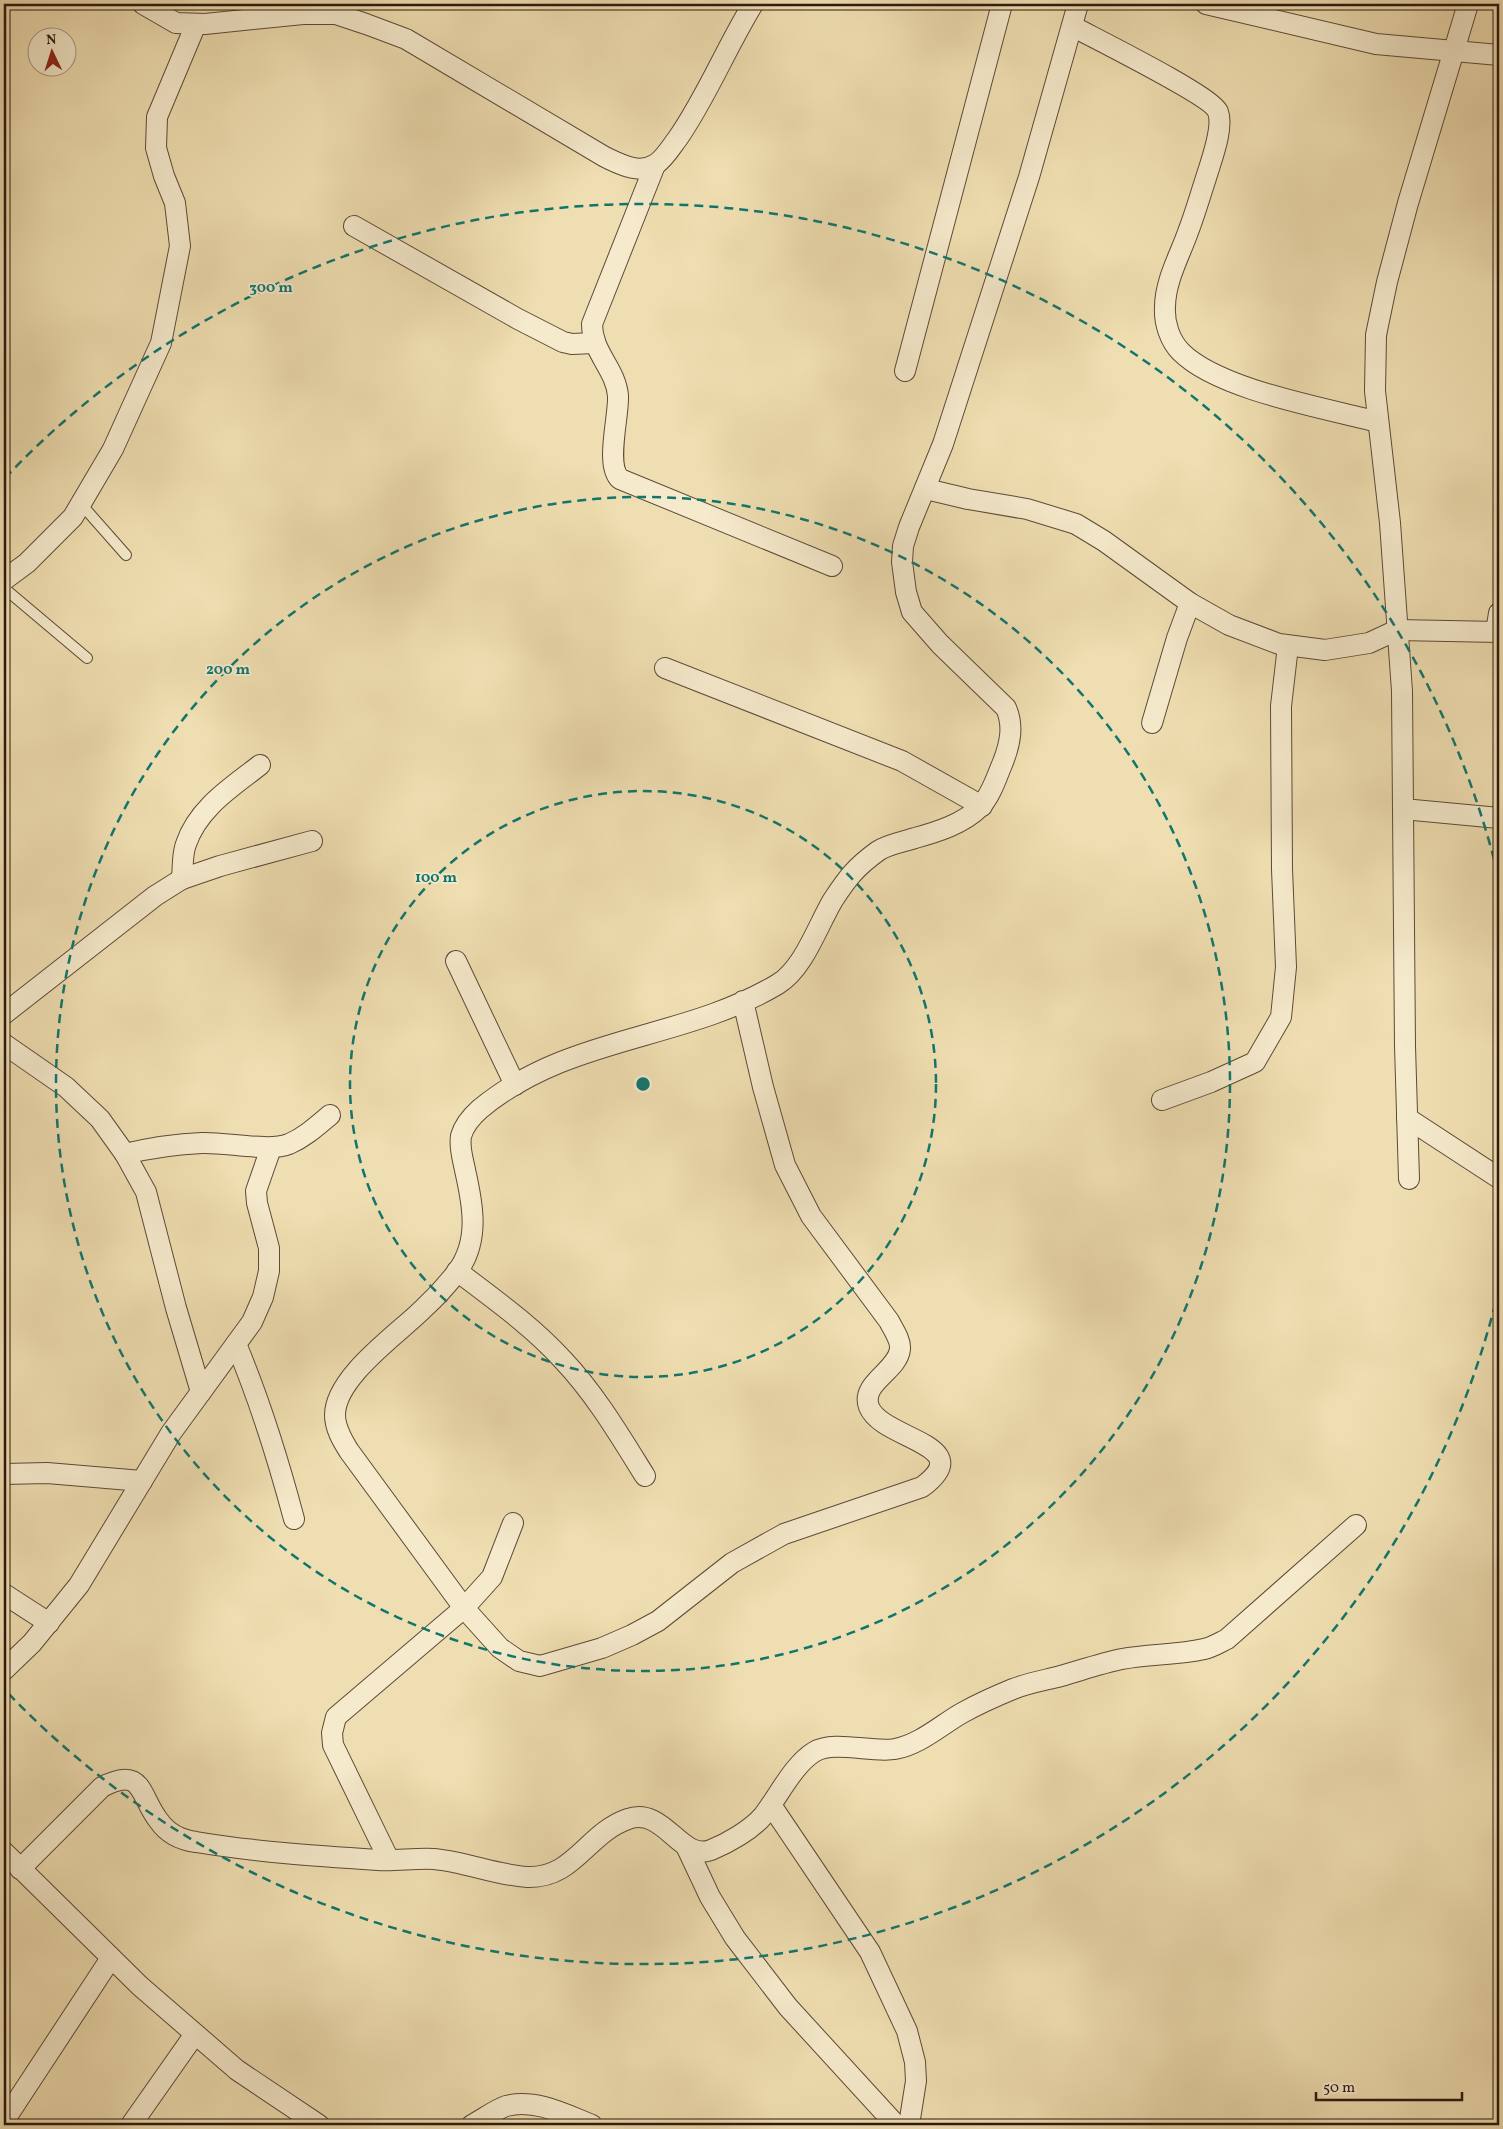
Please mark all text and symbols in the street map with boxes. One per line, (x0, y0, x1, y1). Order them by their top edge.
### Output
north arrow (28, 28, 78, 78)
text: N (45, 31, 57, 50)
text: 300 m (249, 278, 293, 299)
text: 200 m (206, 660, 250, 681)
text: 100 m (415, 868, 458, 889)
centre of rings (634, 1075, 652, 1093)
scale bar (1316, 2069, 1462, 2101)
text: 50 m (1323, 2078, 1355, 2099)

